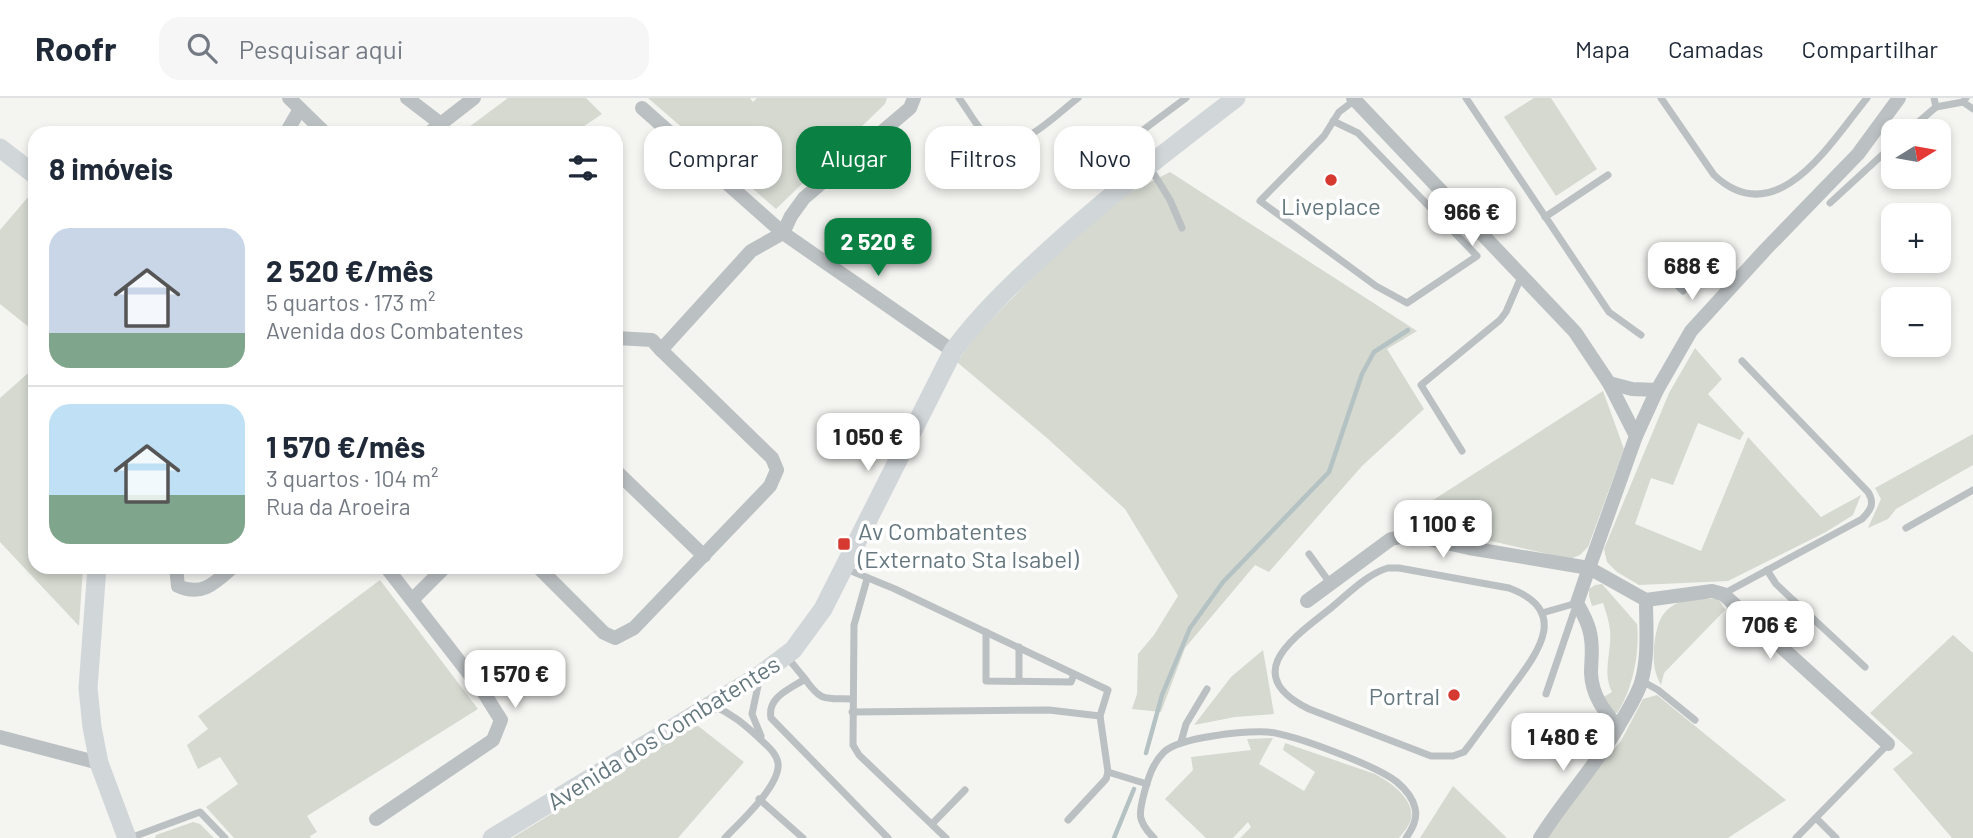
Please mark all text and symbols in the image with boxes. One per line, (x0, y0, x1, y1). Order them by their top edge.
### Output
search box (159, 17, 649, 80)
text: Roofr (35, 28, 117, 68)
icon: search (183, 29, 221, 67)
text: Pesquisar aqui (239, 33, 403, 64)
text: Mapa (1575, 34, 1630, 63)
text: Camadas (1668, 34, 1764, 63)
text: Compartilhar (1802, 34, 1938, 63)
north arrow (1881, 119, 1951, 189)
map controls (1881, 119, 1951, 357)
chip: Comprar (644, 126, 782, 189)
chip: Alugar (796, 126, 911, 189)
chip: Filtros (925, 126, 1040, 189)
chip: Novo (1054, 126, 1155, 189)
icon: filters (564, 149, 602, 187)
text: 8 imóveis (49, 150, 173, 186)
marker: Liveplace (1323, 172, 1339, 188)
pin: 966 € (1423, 188, 1521, 248)
place label: Liveplace (1281, 191, 1381, 220)
text: 966 € (1444, 197, 1500, 225)
button: + (1881, 203, 1951, 273)
pin: 2 520 € (813, 218, 943, 278)
text: 2 520 € (840, 227, 916, 255)
pin: 688 € (1643, 242, 1741, 302)
text: 688 € (1664, 251, 1720, 279)
text: 2 520 €/mês (266, 252, 433, 288)
icon: home (105, 256, 189, 340)
button: − (1881, 287, 1951, 357)
text: 5 quartos · 173 m² (266, 288, 435, 316)
text: Avenida dos Combatentes (266, 316, 524, 344)
pin: 1 050 € (803, 414, 933, 473)
text: 1 050 € (833, 422, 903, 450)
text: 1 570 €/mês (266, 428, 425, 464)
icon: home (105, 432, 189, 516)
text: 3 quartos · 104 m² (266, 464, 438, 492)
text: Rua da Aroeira (266, 492, 411, 520)
pin: 1 100 € (1378, 500, 1508, 560)
text: 1 100 € (1410, 509, 1476, 537)
place label: Av Combatentes (Externato Sta Isabel) (857, 516, 1080, 573)
marker: Av Combatentes (Externato Sta Isabel) (836, 536, 852, 552)
pin: 706 € (1721, 602, 1819, 661)
text: 706 € (1742, 610, 1798, 638)
street label: Avenida dos Combatentes (541, 648, 785, 816)
pin: 1 570 € (450, 650, 580, 710)
text: 1 570 € (481, 659, 549, 687)
place label: Portral (1369, 681, 1440, 710)
marker: Portral (1446, 687, 1462, 703)
pin: 1 480 € (1498, 714, 1628, 773)
text: 1 480 € (1527, 722, 1599, 750)

